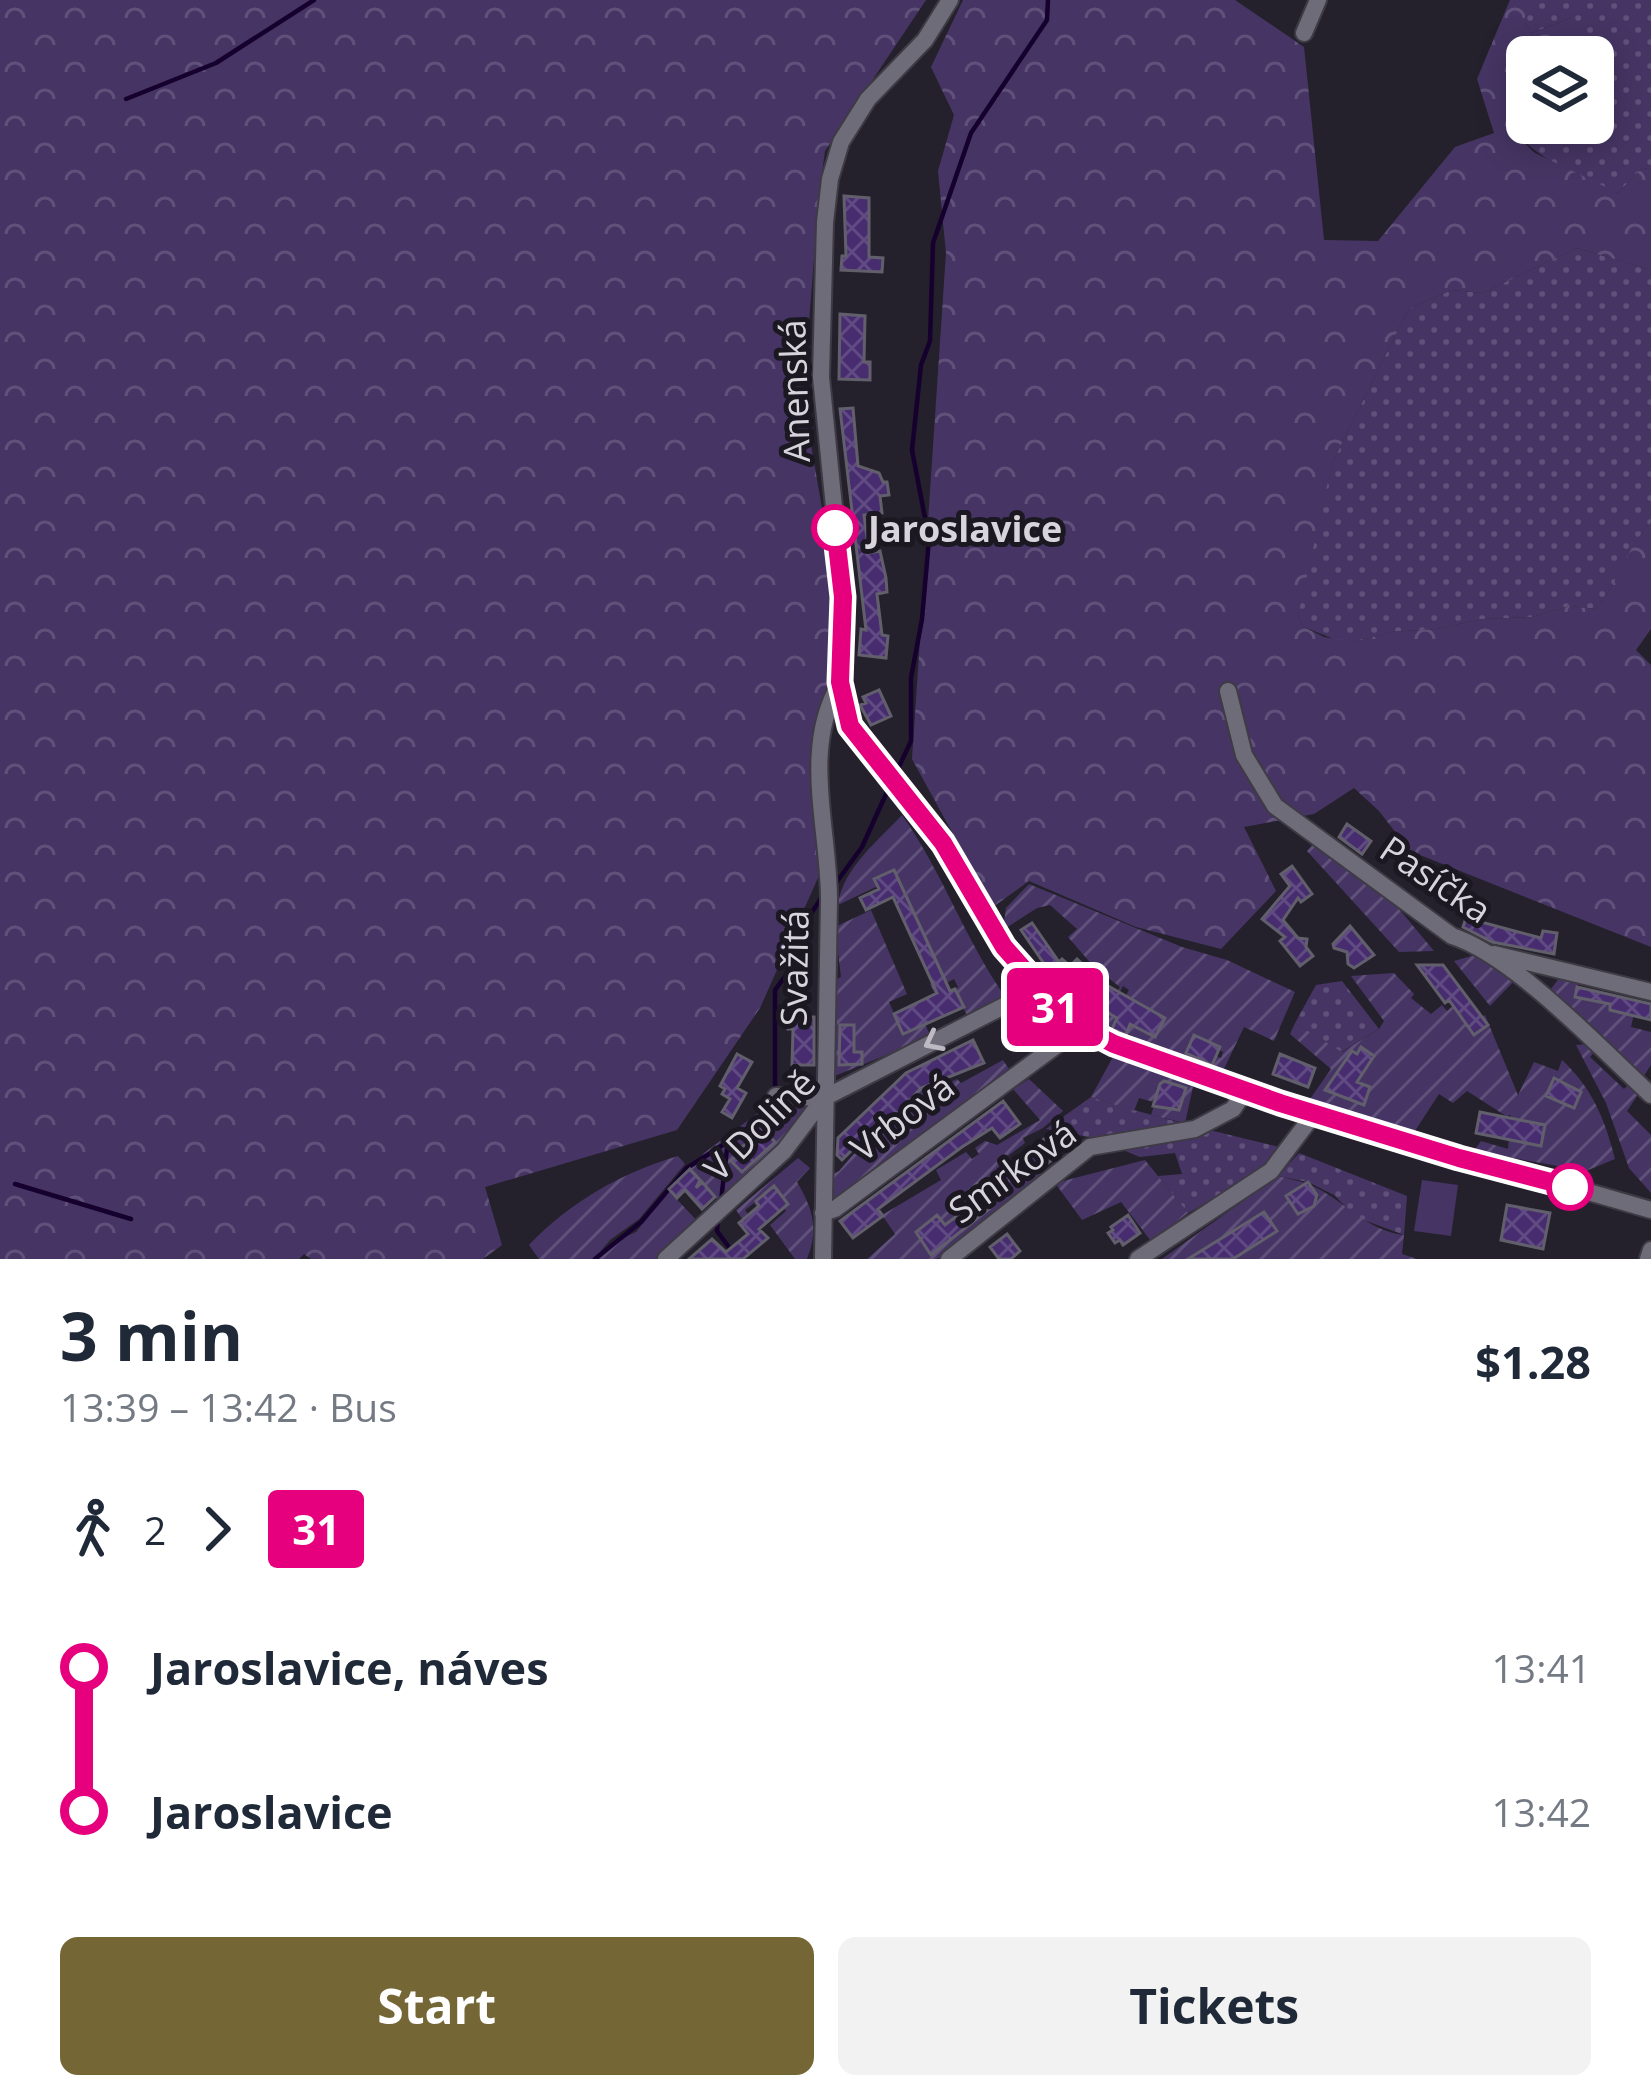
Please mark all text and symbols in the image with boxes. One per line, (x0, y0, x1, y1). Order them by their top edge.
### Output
map controls (1506, 36, 1614, 144)
button: layers (1506, 36, 1614, 144)
street label: Anenská (767, 319, 821, 463)
place label: Jaroslavice (865, 504, 1062, 553)
marker: Jaroslavice (813, 506, 857, 550)
street label: Pasíčka (1371, 824, 1501, 934)
street label: Svažitá (768, 909, 820, 1027)
line badge: 31 (1001, 968, 1109, 1046)
text: 31 (1031, 978, 1079, 1035)
one-way arrow (924, 1028, 946, 1051)
street label: V Dolině (693, 1059, 825, 1191)
street label: Vrbová (840, 1062, 964, 1172)
street label: Smrková (938, 1108, 1086, 1234)
unlabelled marker (1548, 1165, 1592, 1209)
text: 3 min (60, 1290, 243, 1380)
text: $1.28 (1475, 1331, 1591, 1392)
text: 13:39 – 13:42 · Bus (60, 1380, 397, 1433)
icon: walk (60, 1496, 126, 1562)
icon: forward (184, 1496, 250, 1562)
text: 31 (292, 1500, 340, 1557)
text: 2 (144, 1503, 166, 1556)
text: Jaroslavice, náves (150, 1637, 549, 1698)
text: 13:41 (1492, 1641, 1591, 1694)
text: Jaroslavice (150, 1781, 393, 1842)
text: 13:42 (1492, 1785, 1591, 1838)
button: Start (60, 1937, 814, 2075)
button: Tickets (838, 1937, 1591, 2075)

